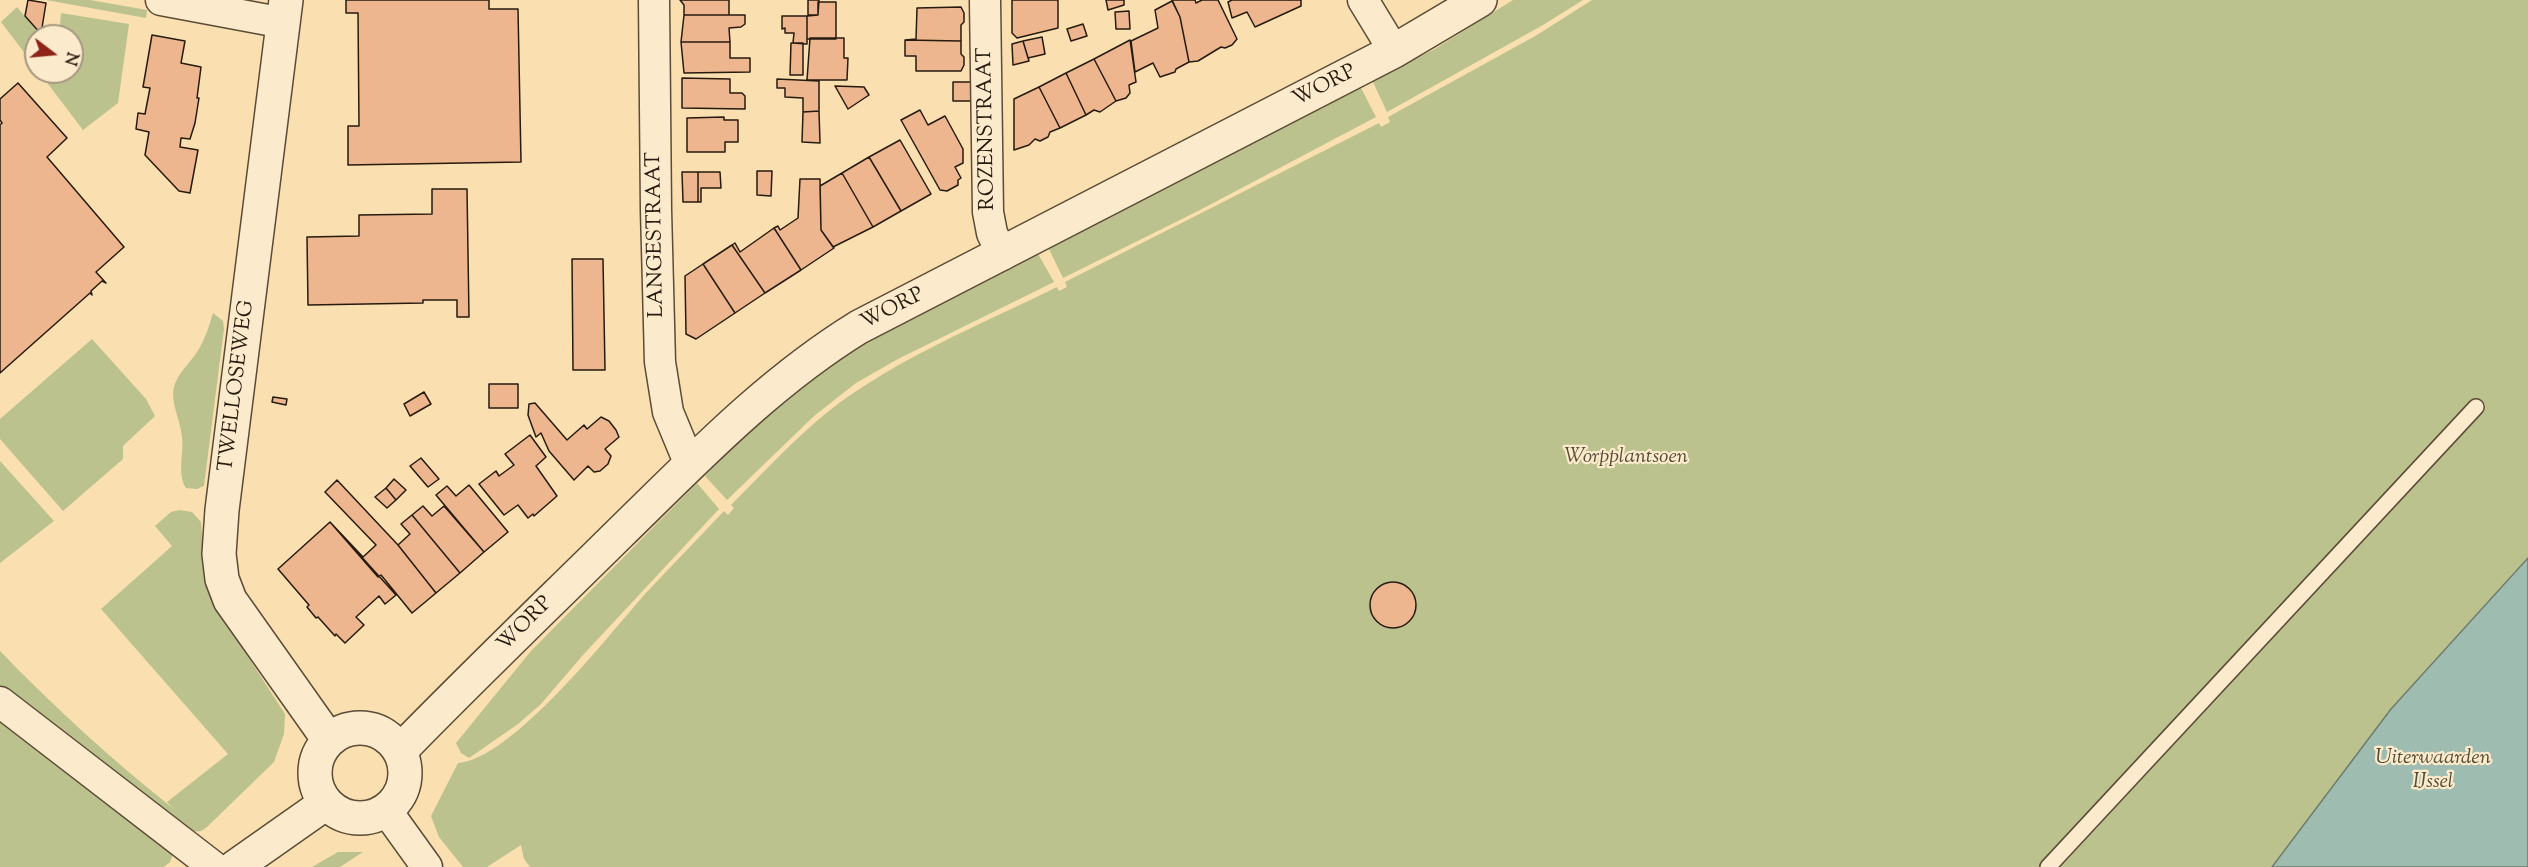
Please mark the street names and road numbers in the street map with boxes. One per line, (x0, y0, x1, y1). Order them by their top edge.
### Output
street label: ROZENSTRAAT (974, 47, 1002, 211)
street label: WORP (1289, 60, 1361, 114)
street label: LANGESTRAAT (643, 152, 671, 318)
street label: WORP (857, 283, 929, 337)
street label: TWELLOSEWEG (215, 299, 261, 473)
street label: WORP (493, 592, 559, 658)

